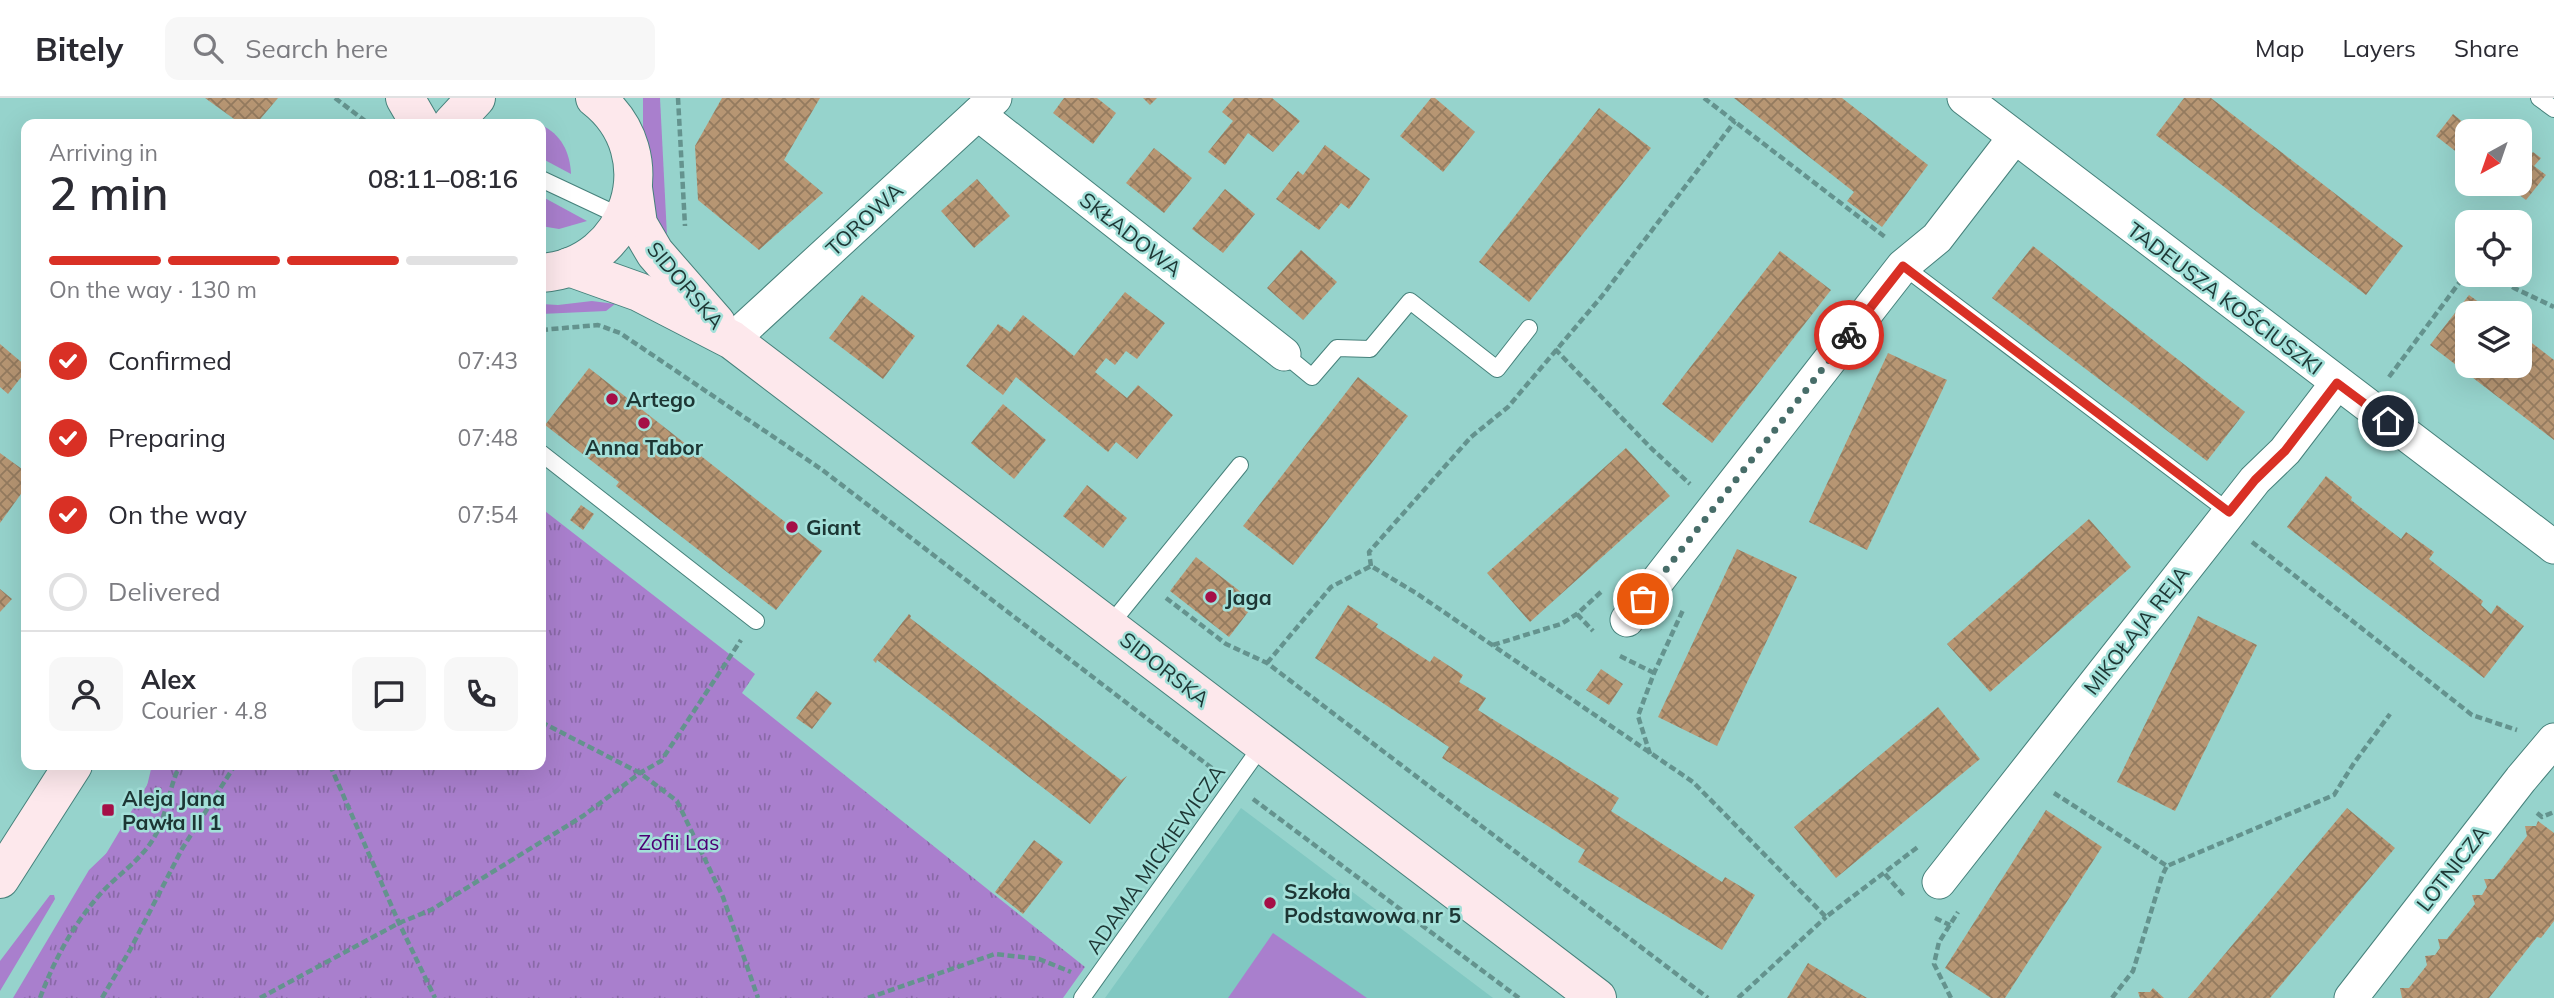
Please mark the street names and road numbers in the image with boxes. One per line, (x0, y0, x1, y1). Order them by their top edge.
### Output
street label: TOROWA (820, 176, 908, 261)
street label: SKŁADOWA (1075, 186, 1188, 282)
street label: TADEUSZA KOŚCIUSZKI (2122, 216, 2328, 380)
street label: SIDORSKA (642, 236, 730, 334)
street label: MIKOŁAJA REJA (2078, 560, 2195, 700)
street label: SIDORSKA (1115, 626, 1215, 712)
street label: ADAMA MICKIEWICZA (1080, 759, 1230, 959)
street label: LOTNICZA (2410, 819, 2494, 916)

